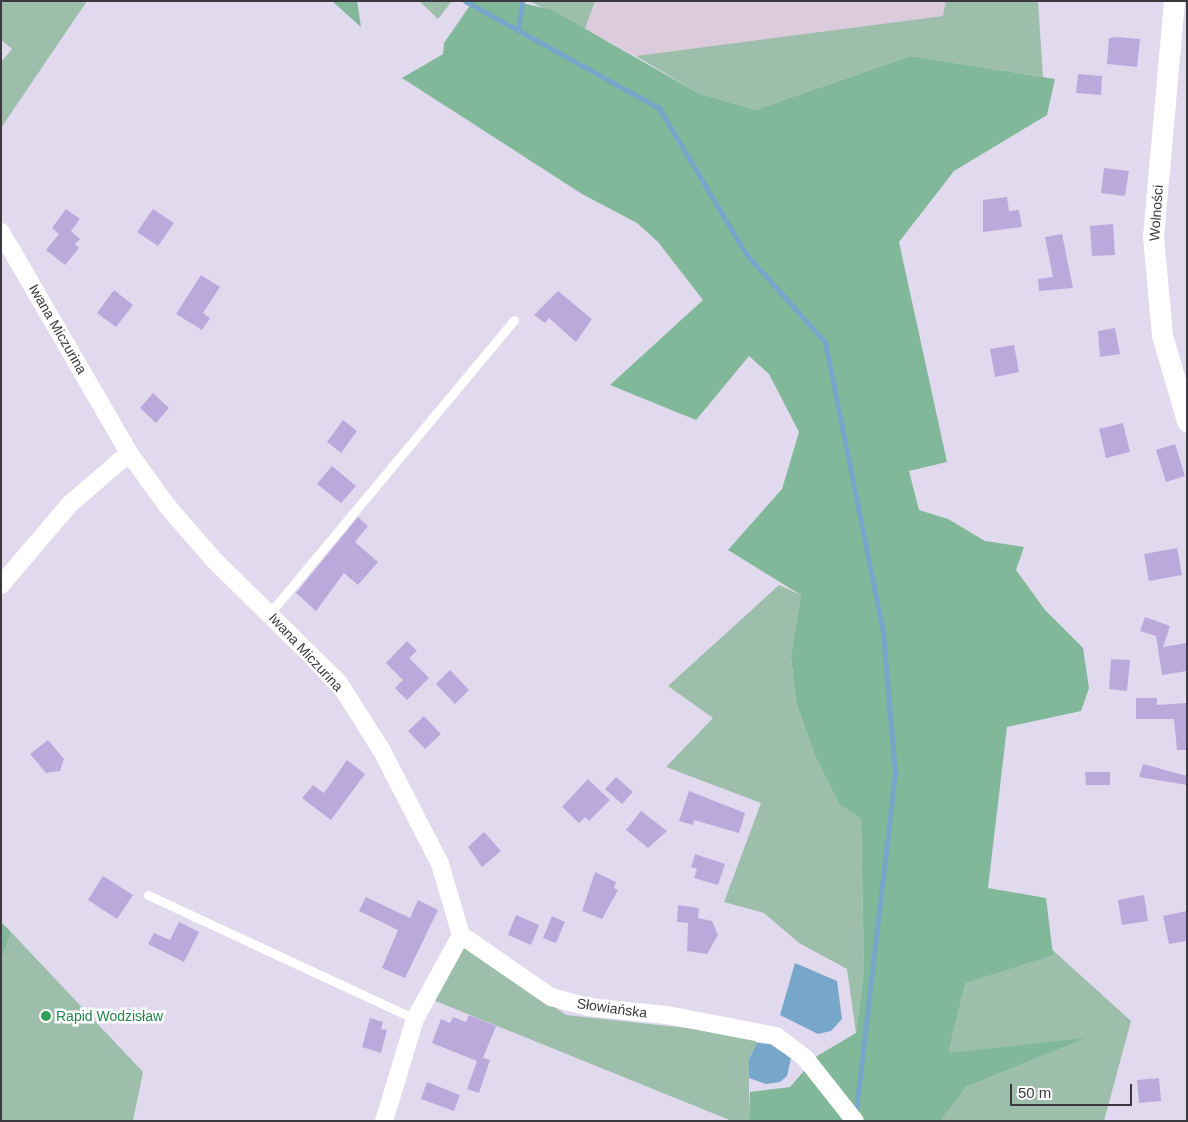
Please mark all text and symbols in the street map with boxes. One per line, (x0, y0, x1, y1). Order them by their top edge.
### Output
street label: Wolności (1146, 184, 1166, 242)
street label: Iwana Miczurina (25, 281, 91, 377)
street label: Iwana Miczurina (265, 609, 347, 695)
street label: Słowiańska (576, 995, 648, 1021)
place label: Rapid Wodzisław (56, 1008, 163, 1024)
marker: Rapid Wodzisław (40, 1010, 52, 1022)
scale bar (1013, 1074, 1136, 1106)
text: 50 m (1018, 1084, 1051, 1101)

